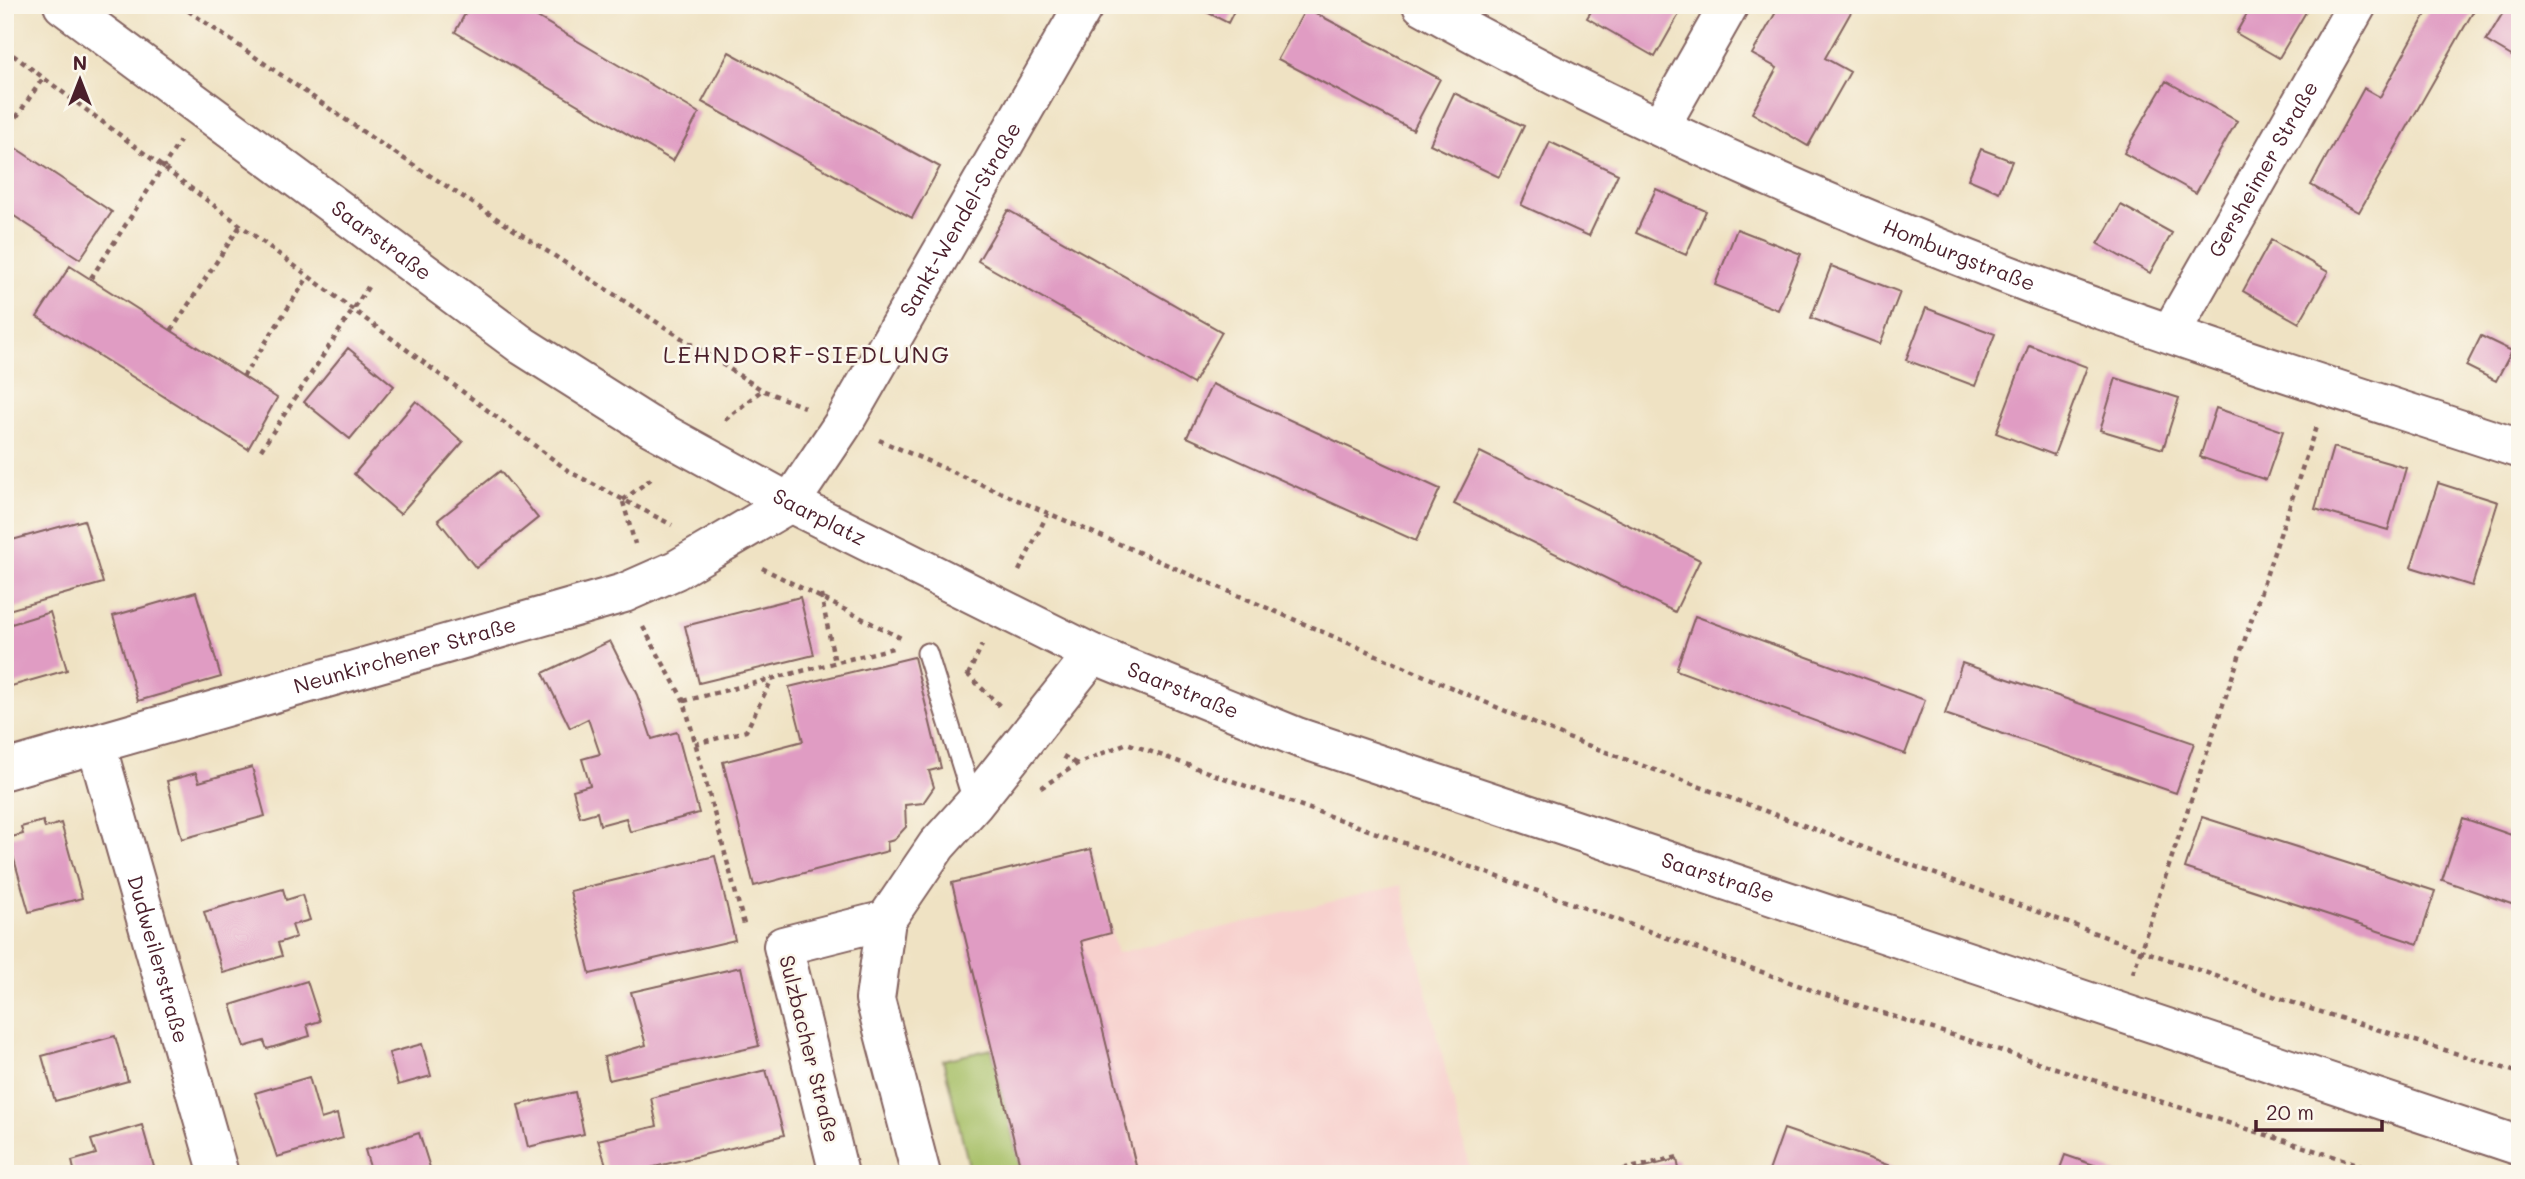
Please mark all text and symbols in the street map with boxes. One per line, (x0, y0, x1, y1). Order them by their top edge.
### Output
north arrow (46, 46, 116, 116)
text: N (73, 50, 87, 75)
street label: Gersheimer Straße (2201, 76, 2323, 262)
street label: Sankt-Wendel-Straße (893, 116, 1026, 321)
street label: Saarstraße (327, 194, 437, 286)
street label: Homburgstraße (1879, 212, 2039, 296)
district label: LEHNDORF-SIEDLUNG (663, 338, 951, 369)
street label: Saarplatz (769, 481, 871, 551)
street label: Neunkirchener Straße (290, 610, 519, 699)
street label: Saarstraße (1124, 654, 1243, 724)
street label: Saarstraße (1658, 845, 1779, 908)
street label: Dudweilerstraße (122, 872, 196, 1046)
street label: Sulzbacher Straße (774, 952, 847, 1145)
scale bar (2256, 1088, 2382, 1132)
text: 20 m (2266, 1098, 2314, 1125)

